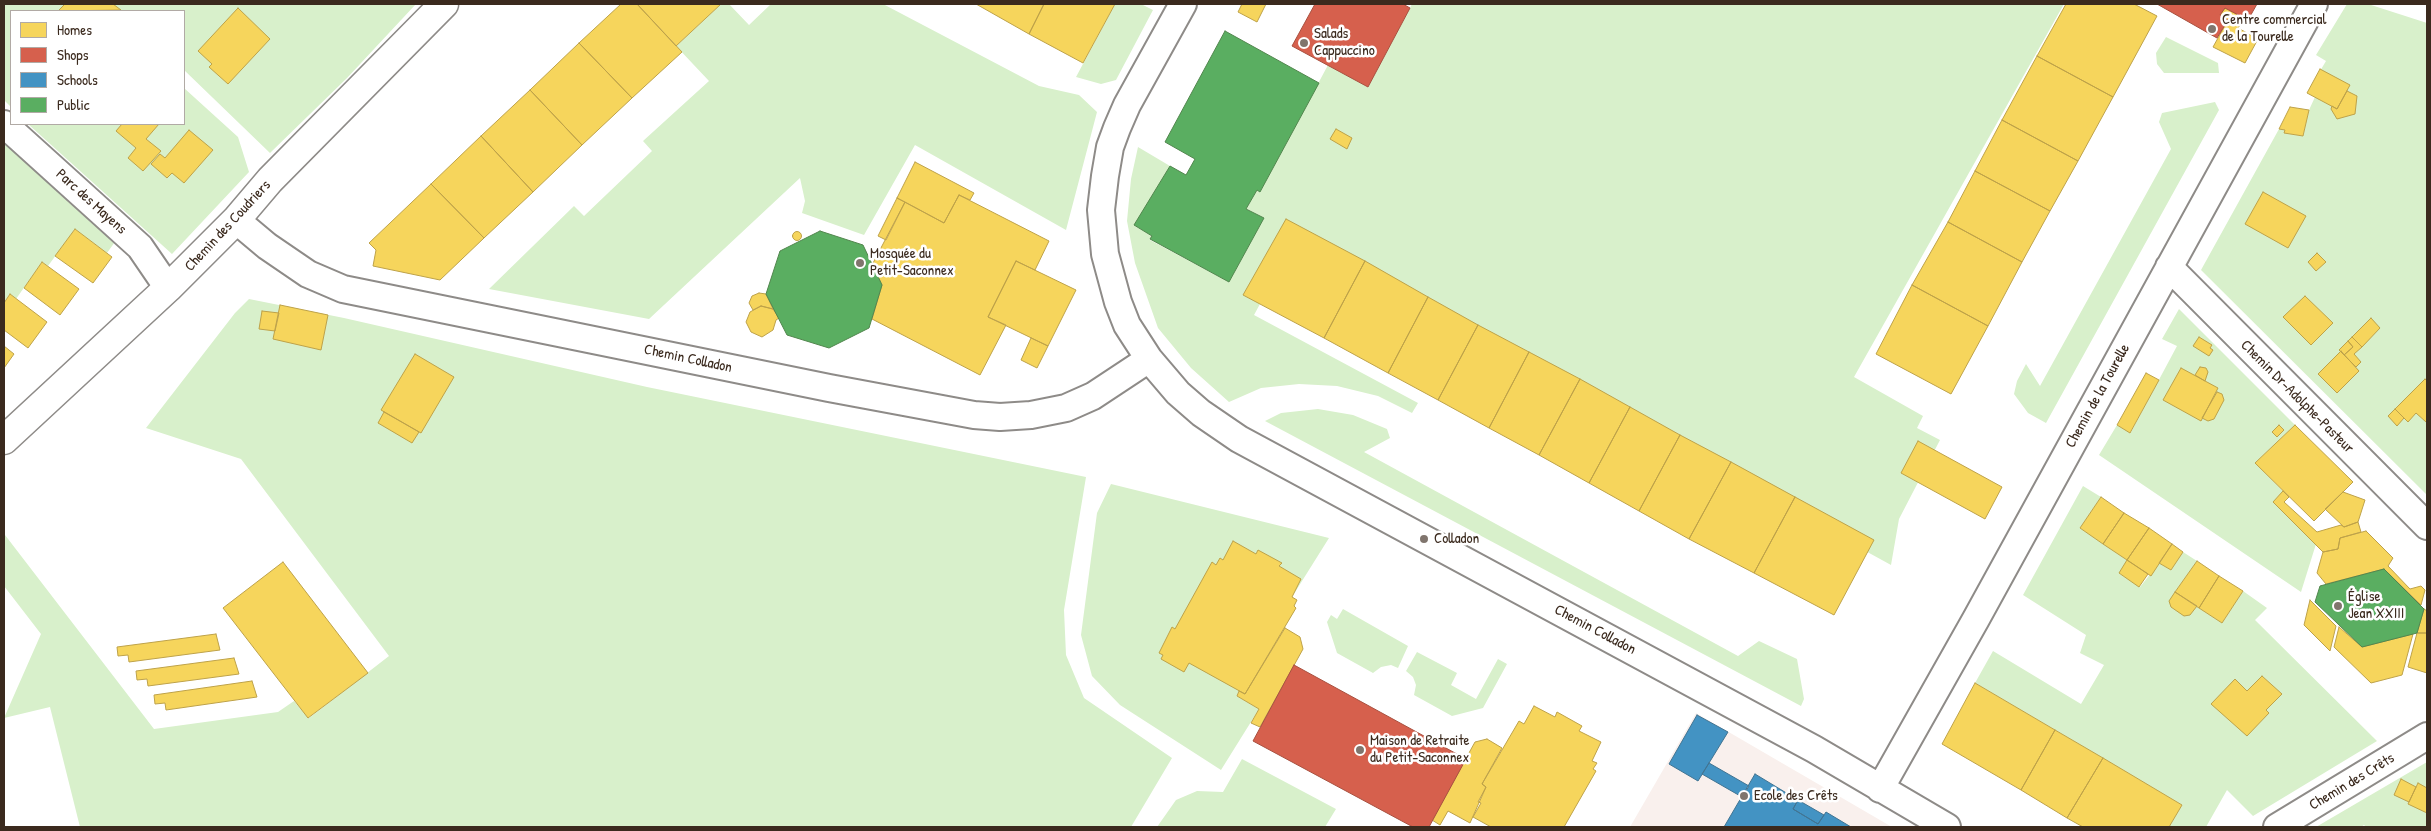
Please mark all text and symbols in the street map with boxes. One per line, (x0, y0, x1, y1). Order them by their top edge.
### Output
legend (10, 10, 185, 125)
place label: Centre commercial de la Tourelle (2222, 11, 2326, 46)
text: Homes (57, 19, 92, 40)
marker: Centre commercial de la Tourelle (2206, 23, 2218, 35)
place label: Salads Cappuccino (1314, 25, 1375, 60)
marker: Salads Cappuccino (1298, 37, 1310, 49)
text: Shops (57, 44, 88, 65)
text: Schools (57, 69, 98, 90)
text: Public (57, 94, 90, 115)
street label: Parc des Mayens (52, 166, 130, 238)
street label: Chemin des Coudriers (181, 177, 275, 275)
place label: Mosquée du Petit-Saconnex (870, 245, 954, 280)
marker: Mosquée du Petit-Saconnex (854, 257, 866, 269)
street label: Chemin Dr-Adolphe-Pasteur (2237, 337, 2357, 457)
street label: Chemin Colladon (642, 341, 734, 377)
street label: Chemin de la Tourelle (2062, 341, 2134, 451)
place label: Colladon (1434, 530, 1479, 548)
marker: Colladon (1418, 533, 1430, 545)
place label: Église Jean XXIII (2348, 588, 2404, 623)
marker: Église Jean XXIII (2332, 600, 2344, 612)
street label: Chemin Colladon (1551, 601, 1639, 659)
place label: Maison de Retraite du Petit-Saconnex (1370, 732, 1470, 767)
marker: Maison de Retraite du Petit-Saconnex (1354, 744, 1366, 756)
street label: Chemin des Crêts (2306, 750, 2398, 814)
place label: Ecole des Crêts (1754, 787, 1838, 805)
marker: Ecole des Crêts (1738, 790, 1750, 802)

